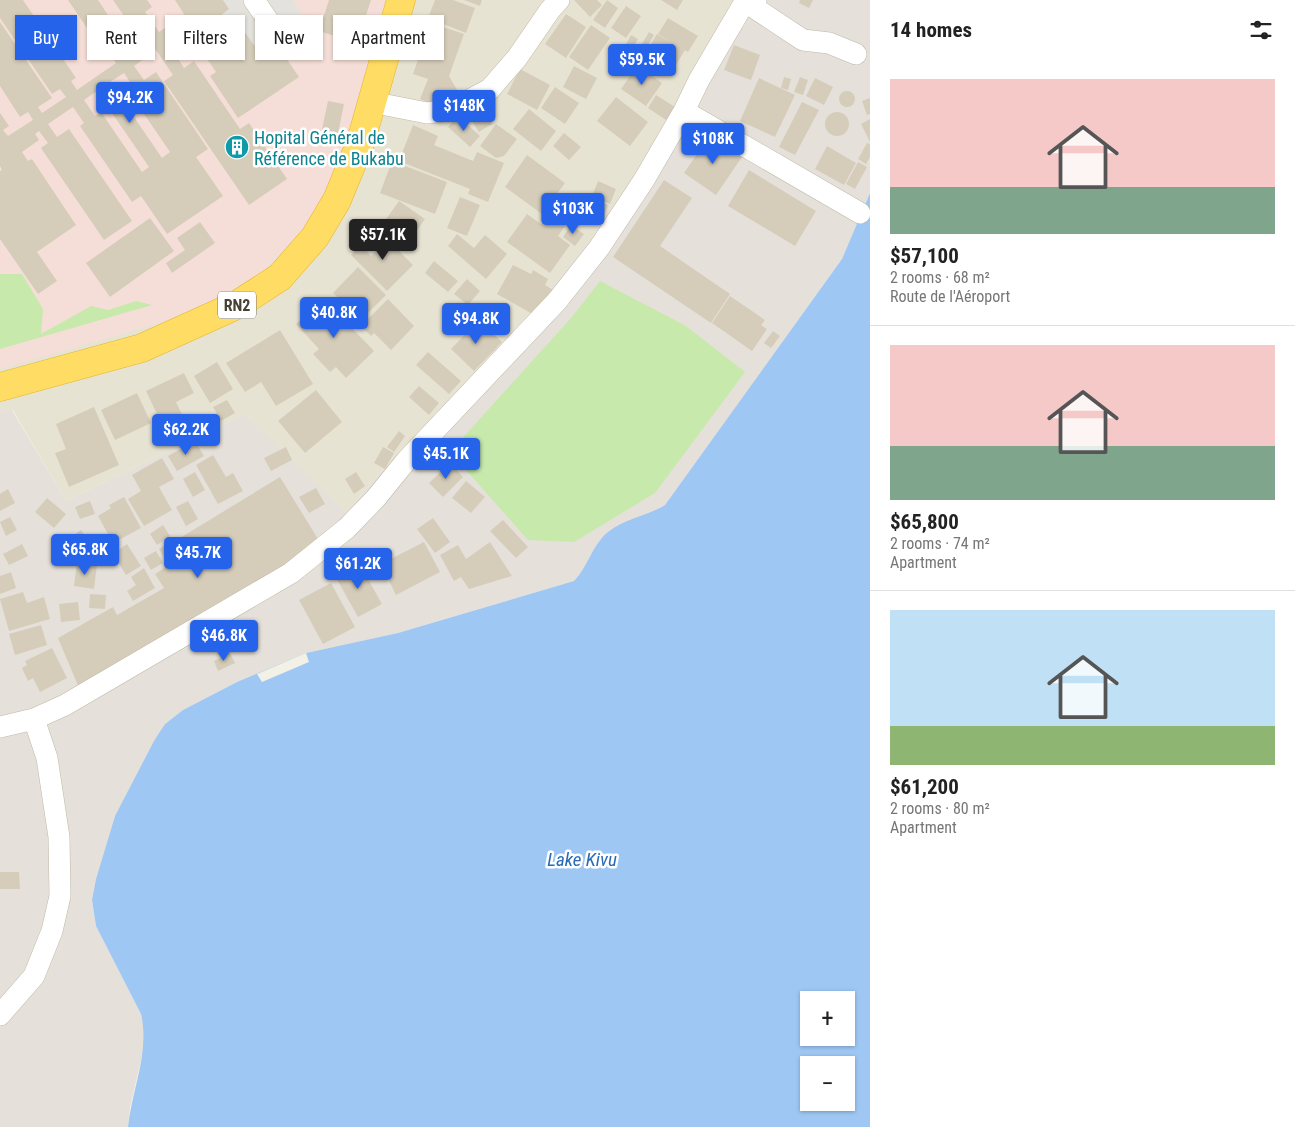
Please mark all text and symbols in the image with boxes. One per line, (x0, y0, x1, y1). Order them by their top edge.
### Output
chip: Buy (15, 15, 77, 60)
chip: Rent (87, 15, 155, 60)
chip: Filters (165, 15, 245, 60)
chip: New (255, 15, 323, 60)
chip: Apartment (333, 15, 444, 60)
icon: filters (1247, 16, 1275, 44)
text: 14 homes (890, 18, 972, 42)
pin: $59.5K (601, 44, 683, 86)
text: $59.5K (619, 50, 665, 69)
pin: $94.2K (89, 82, 171, 124)
text: $94.2K (107, 88, 153, 107)
pin: $148K (429, 90, 499, 132)
text: $148K (443, 96, 485, 115)
icon: home (1038, 112, 1128, 202)
pin: $108K (678, 122, 748, 165)
place label: Hopital Général de Référence de Bukabu (254, 127, 404, 169)
text: $108K (692, 129, 734, 148)
building icon: Hopital Général de Référence de Bukabu (224, 134, 250, 160)
pin: $103K (538, 192, 608, 235)
text: $103K (552, 199, 594, 218)
pin: $57.1K (342, 218, 424, 261)
text: $57.1K (360, 225, 406, 244)
text: $57,100 (890, 244, 959, 268)
text: 2 rooms · 68 m² (890, 268, 990, 287)
text: Route de l'Aéroport (890, 287, 1010, 306)
road number: RN2 (218, 292, 256, 318)
pin: $40.8K (293, 296, 375, 339)
pin: $94.8K (435, 302, 517, 345)
text: $40.8K (311, 303, 357, 322)
text: $94.8K (453, 309, 499, 328)
icon: home (1038, 377, 1128, 467)
pin: $62.2K (145, 414, 227, 456)
text: $62.2K (163, 420, 209, 439)
pin: $45.1K (405, 438, 487, 480)
text: $45.1K (423, 444, 469, 463)
text: $65,800 (890, 510, 959, 534)
pin: $65.8K (44, 534, 126, 576)
text: 2 rooms · 74 m² (890, 534, 990, 553)
pin: $45.7K (157, 536, 239, 579)
text: $65.8K (62, 540, 108, 559)
text: $45.7K (175, 543, 221, 562)
pin: $61.2K (317, 548, 399, 590)
text: Apartment (890, 553, 957, 572)
text: $61.2K (335, 554, 381, 573)
pin: $46.8K (183, 620, 265, 662)
text: $46.8K (201, 626, 247, 645)
icon: home (1038, 642, 1128, 732)
text: $61,200 (890, 775, 959, 799)
text: 2 rooms · 80 m² (890, 799, 990, 818)
text: Apartment (890, 818, 957, 837)
water label: Lake Kivu (547, 848, 617, 871)
map controls (800, 991, 855, 1111)
button: + (800, 991, 855, 1046)
button: − (800, 1056, 855, 1111)

